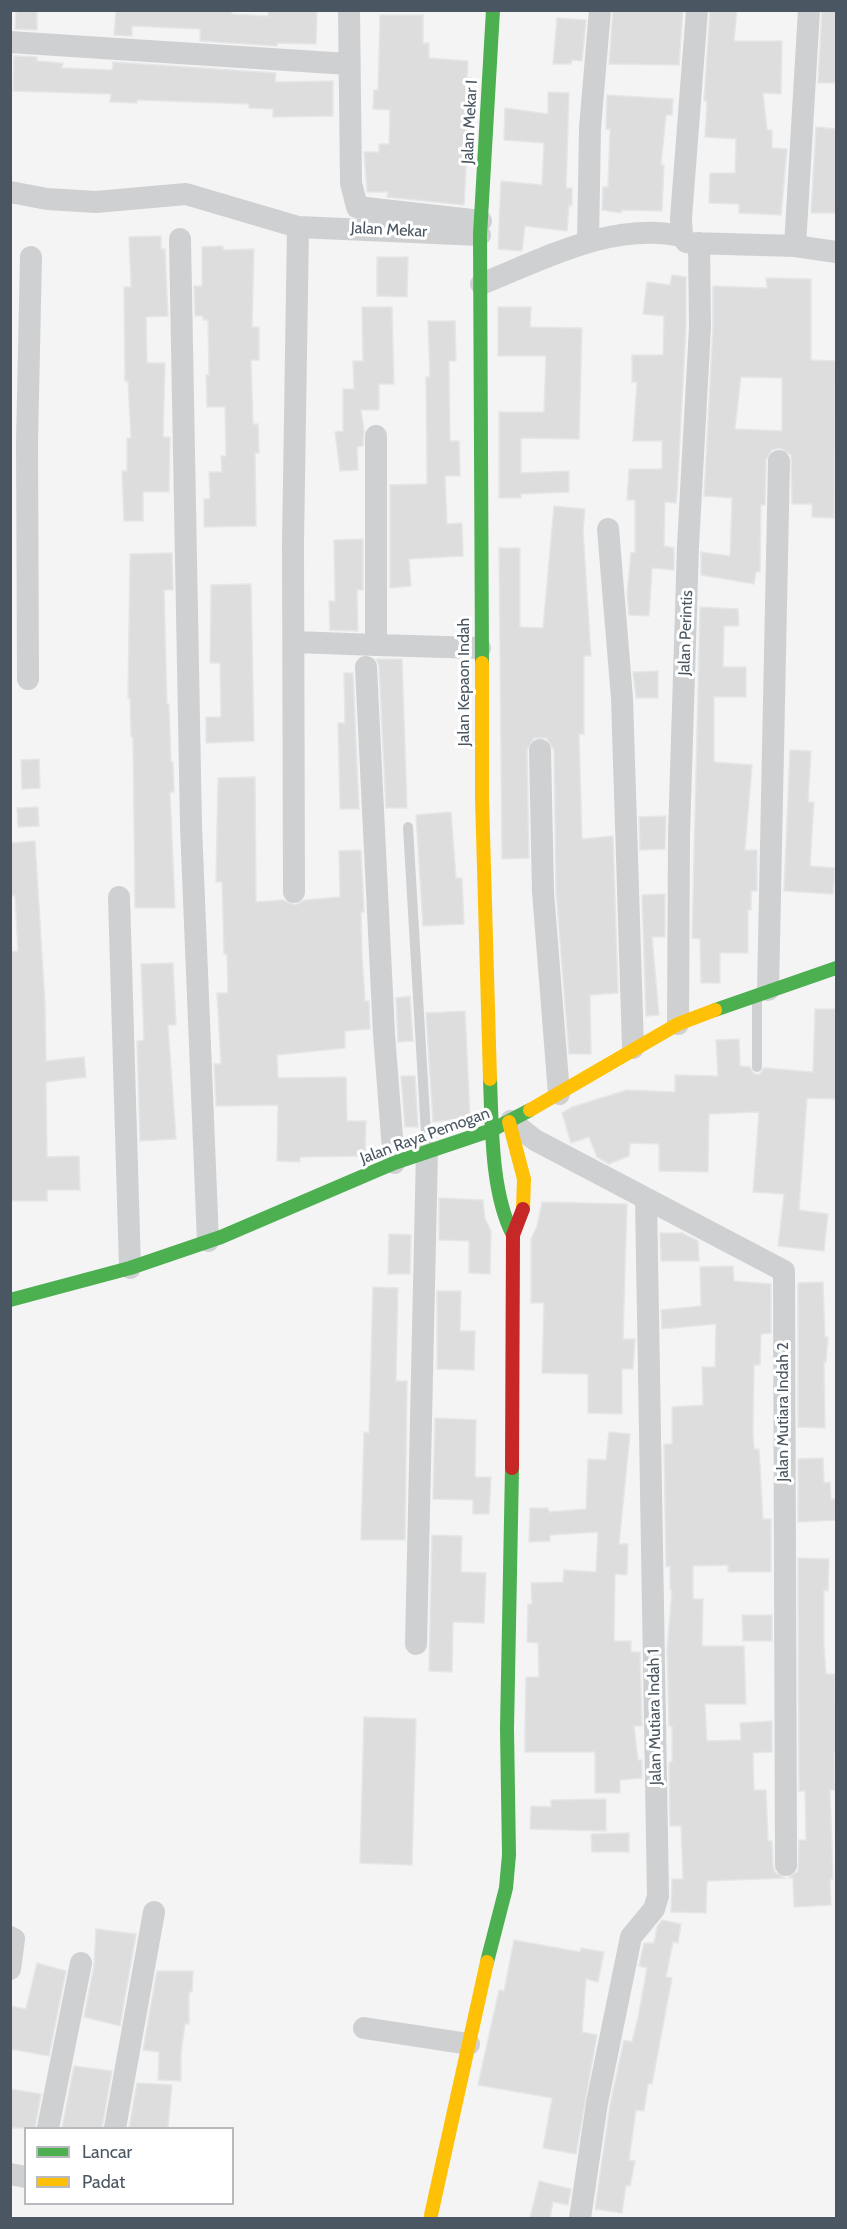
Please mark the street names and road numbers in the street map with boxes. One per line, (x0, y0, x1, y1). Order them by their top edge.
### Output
street label: Jalan Mekar I (458, 80, 482, 164)
street label: Jalan Mekar (350, 218, 428, 242)
street label: Jalan Perintis (675, 590, 697, 676)
street label: Jalan Kepaon Indah (454, 618, 474, 746)
street label: Jalan Raya Pemogan (358, 1104, 492, 1168)
street label: Jalan Mutiara Indah 2 (773, 1342, 793, 1482)
street label: Jalan Mutiara Indah 1 (644, 1649, 666, 1785)

